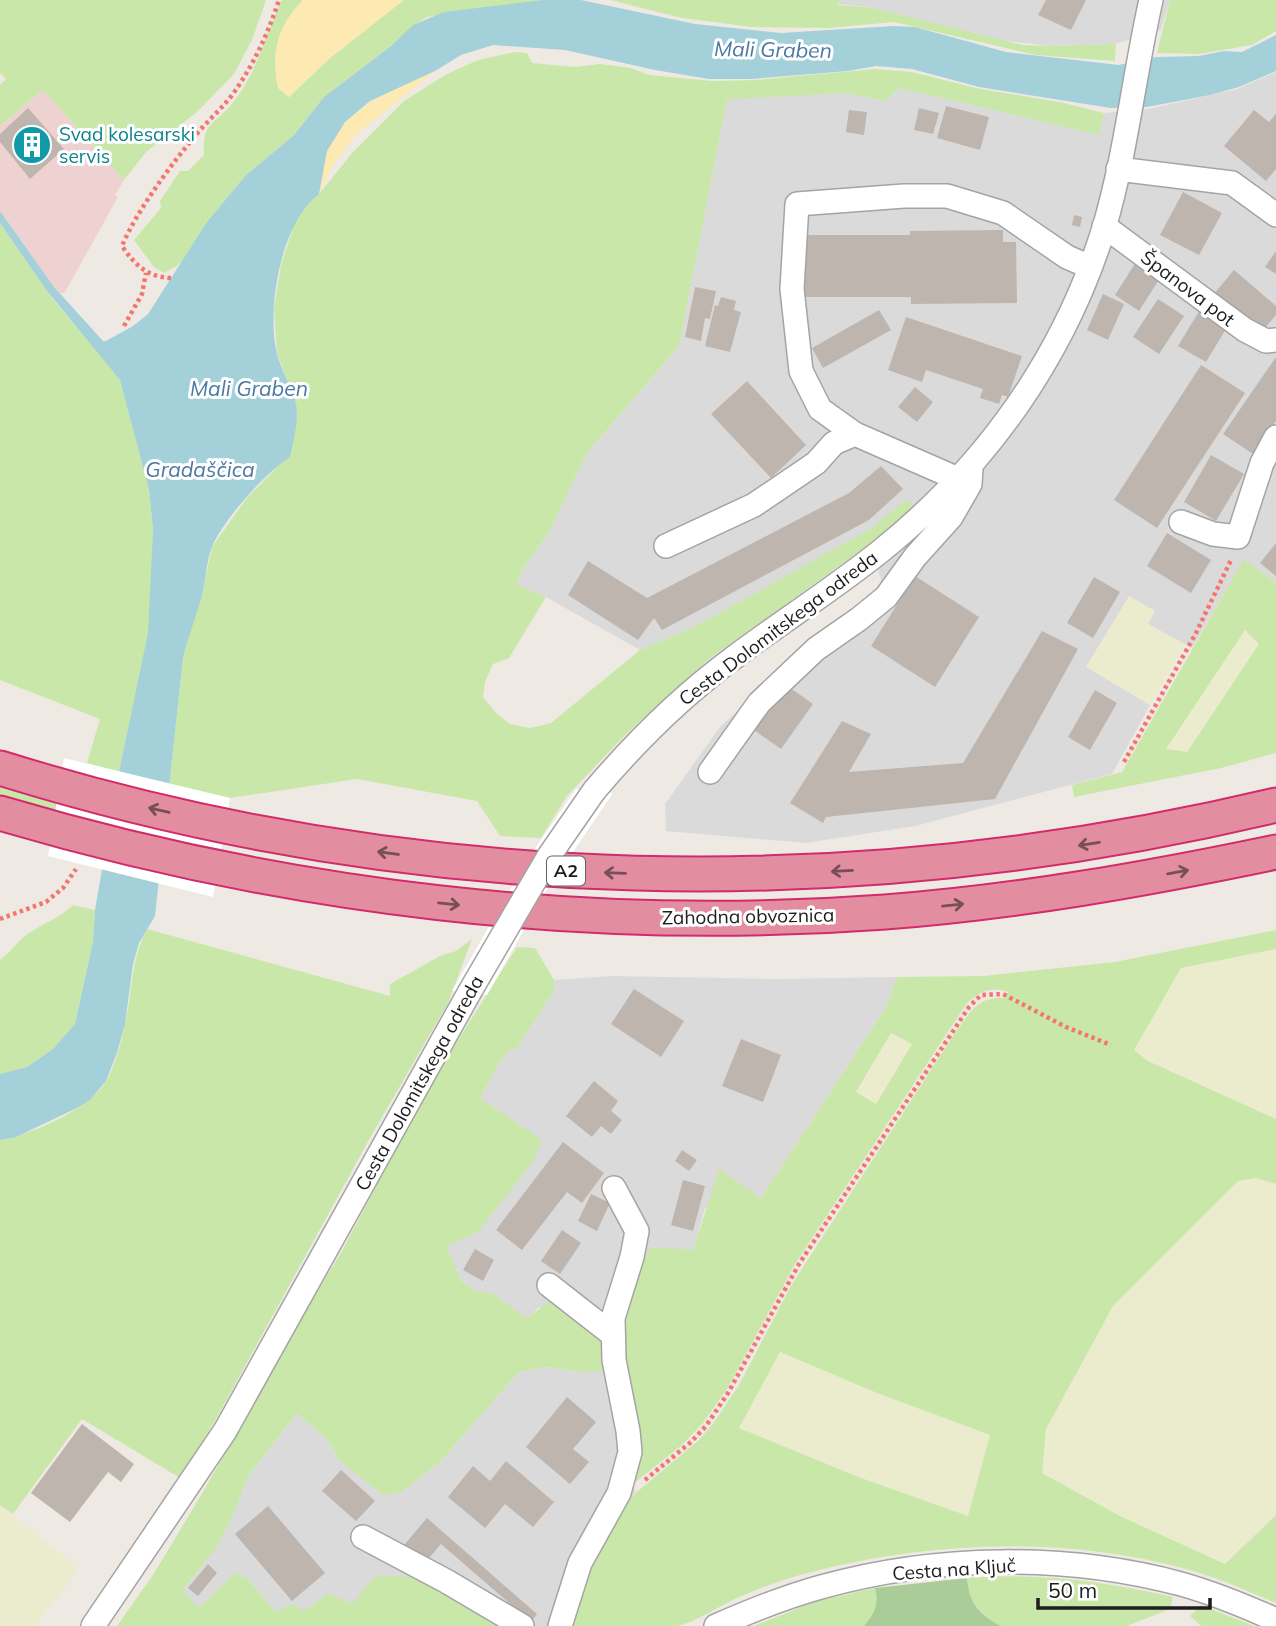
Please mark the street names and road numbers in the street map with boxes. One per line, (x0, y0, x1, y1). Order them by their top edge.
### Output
street label: Španova pot (1136, 245, 1240, 331)
street label: Cesta Dolomitskega odreda (674, 545, 882, 711)
road number: A2 (547, 856, 585, 886)
street label: Zahodna obvoznica (662, 902, 834, 930)
street label: Cesta Dolomitskega odreda (350, 971, 488, 1195)
street label: Cesta na Ključ (891, 1553, 1017, 1585)

